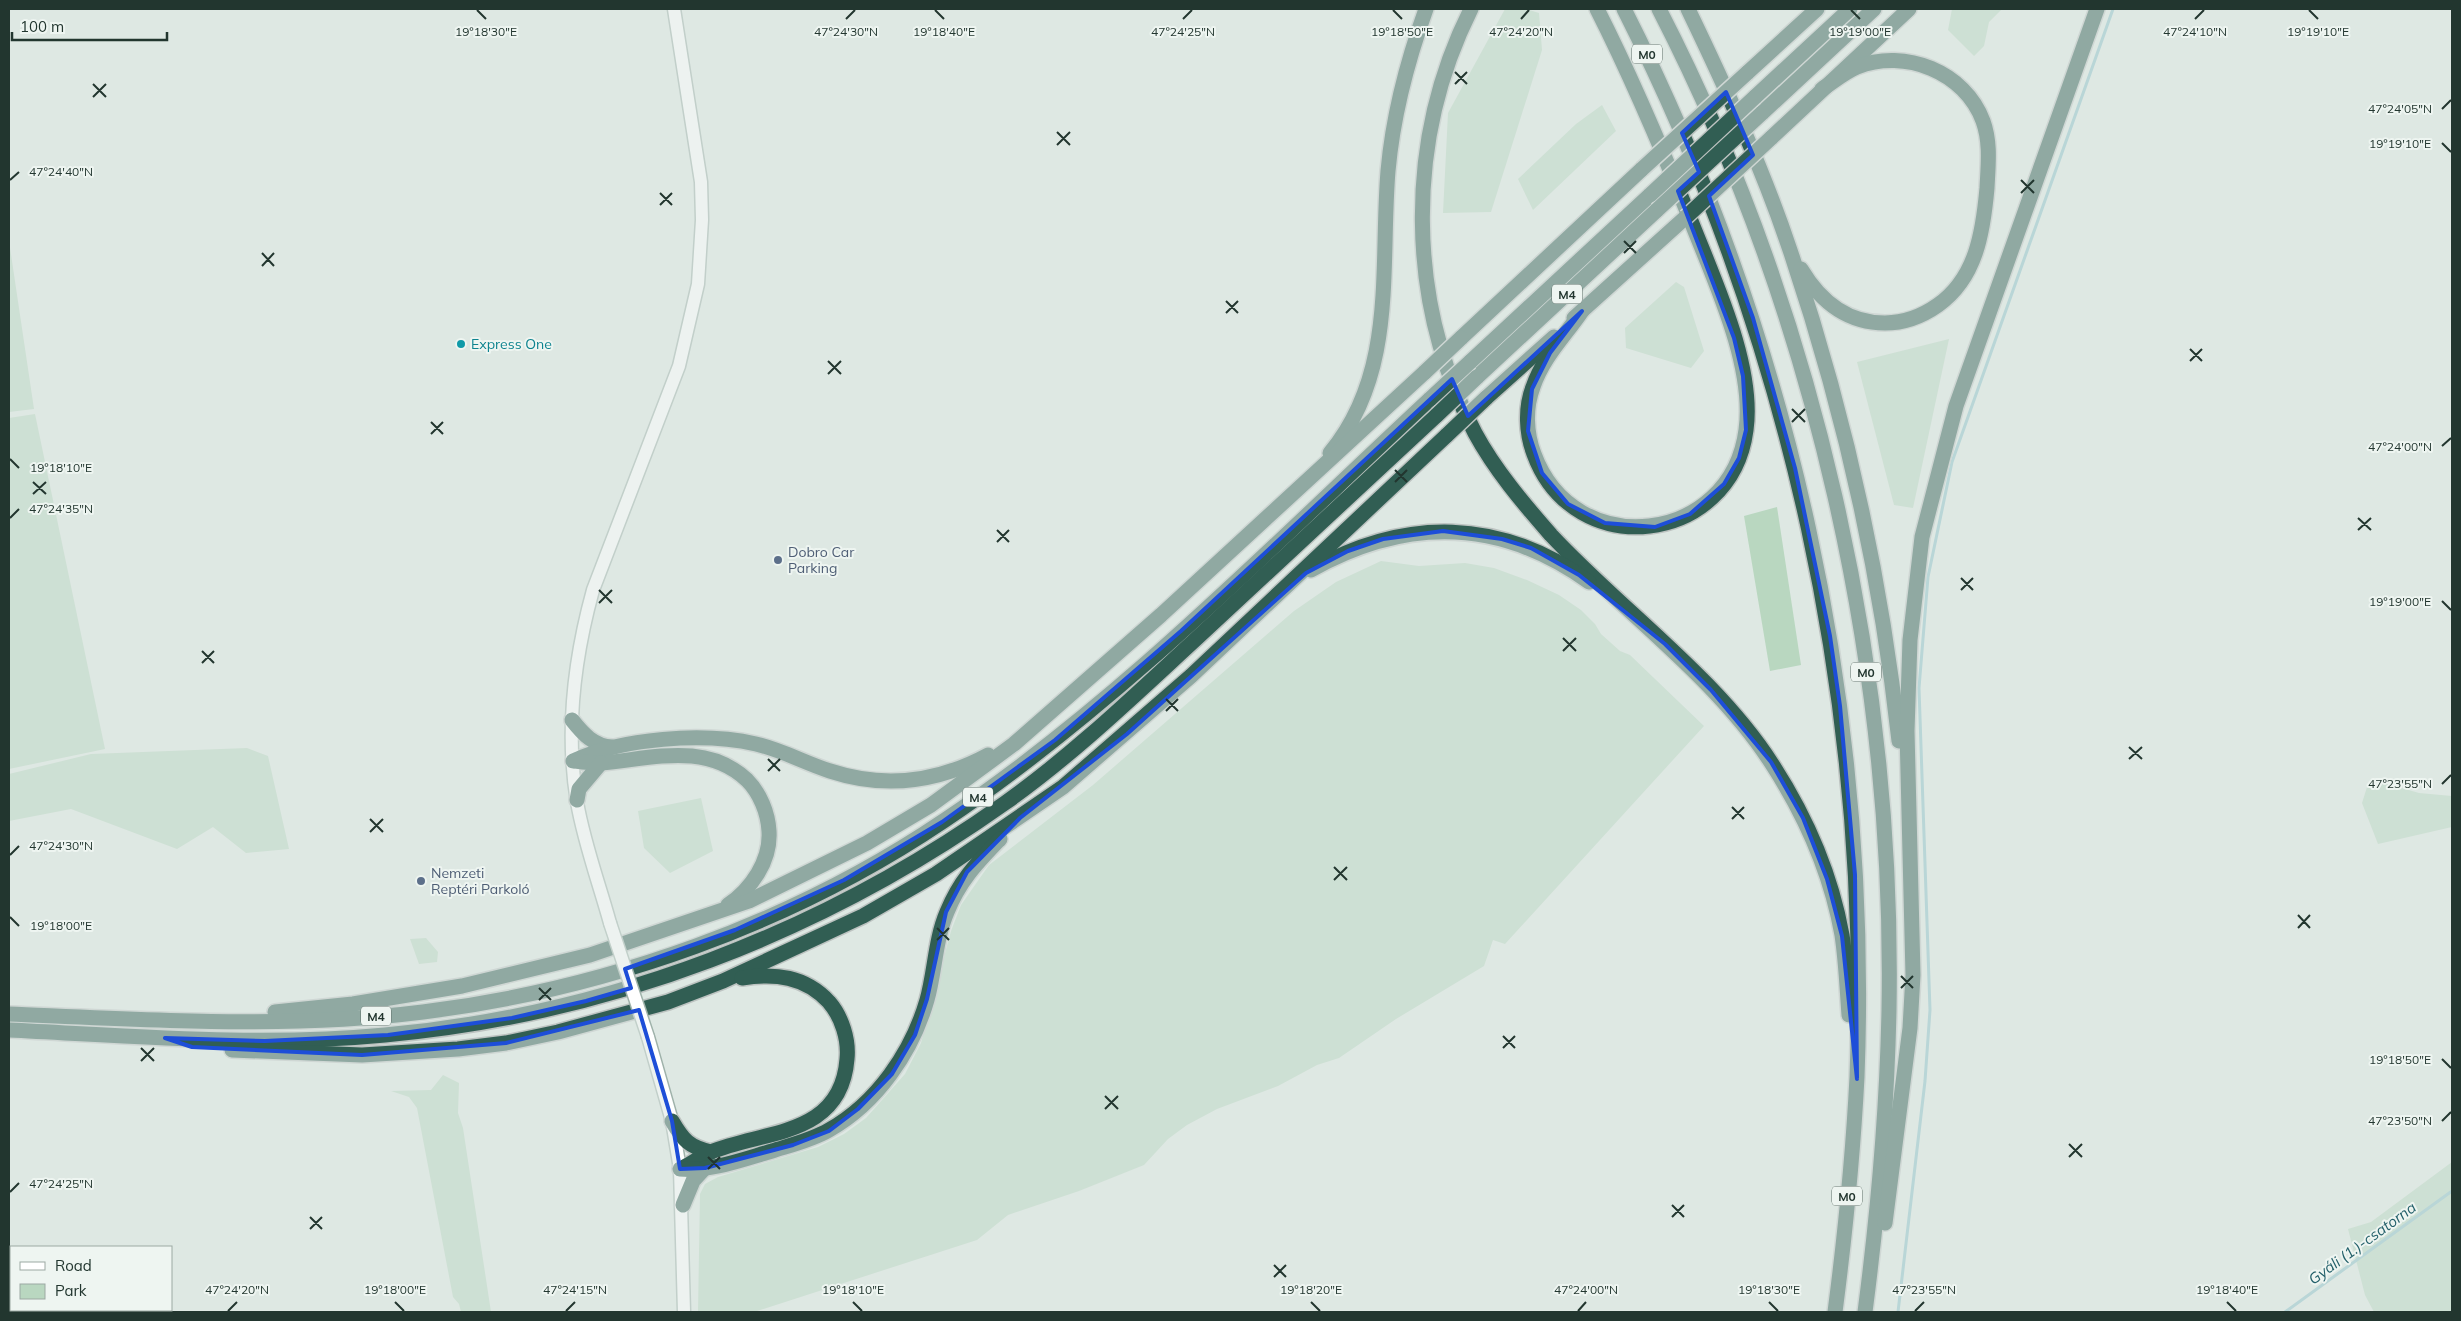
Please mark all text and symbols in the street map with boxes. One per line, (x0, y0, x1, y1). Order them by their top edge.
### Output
scale bar (12, 10, 168, 42)
text: 100 m (20, 17, 64, 36)
text: 19°18'30"E (455, 24, 517, 39)
text: 47°24'30"N (814, 24, 878, 39)
text: 19°18'40"E (913, 24, 975, 39)
text: 47°24'25"N (1151, 24, 1215, 39)
text: 19°18'50"E (1371, 24, 1433, 39)
text: 47°24'20"N (1489, 24, 1553, 39)
text: 19°19'00"E (1829, 24, 1891, 39)
text: 47°24'10"N (2163, 24, 2227, 39)
text: 19°19'10"E (2287, 24, 2349, 39)
road number: M0 (1632, 44, 1662, 64)
text: 47°24'05"N (2368, 101, 2432, 116)
text: 19°19'10"E (2369, 136, 2431, 151)
text: 47°24'40"N (29, 164, 93, 179)
road number: M4 (1552, 284, 1582, 304)
place label: Express One (471, 335, 552, 353)
marker: Express One (455, 338, 467, 350)
text: 47°24'00"N (2368, 439, 2432, 454)
text: 19°18'10"E (30, 460, 92, 475)
text: 47°24'35"N (29, 501, 93, 516)
place label: Dobro Car Parking (788, 543, 855, 577)
marker: Dobro Car Parking (772, 554, 784, 566)
text: 19°19'00"E (2369, 594, 2431, 609)
road number: M0 (1851, 662, 1881, 682)
text: 47°23'55"N (2368, 776, 2432, 791)
road number: M4 (963, 788, 993, 806)
text: 47°24'30"N (29, 838, 93, 853)
place label: Nemzeti Reptéri Parkoló (431, 864, 530, 898)
marker: Nemzeti Reptéri Parkoló (415, 875, 427, 887)
text: 19°18'00"E (30, 918, 92, 933)
road number: M4 (361, 1006, 391, 1026)
text: 19°18'50"E (2369, 1052, 2431, 1067)
text: 47°23'50"N (2368, 1113, 2432, 1128)
text: 47°24'25"N (29, 1176, 93, 1191)
road number: M0 (1832, 1186, 1862, 1206)
water label: Gyáli (1.)-csatorna (2304, 1198, 2420, 1288)
legend (10, 1246, 172, 1311)
text: Road (55, 1256, 92, 1275)
text: Park (55, 1281, 87, 1300)
text: 47°24'20"N (205, 1282, 269, 1297)
text: 19°18'00"E (364, 1282, 426, 1297)
text: 47°24'15"N (543, 1282, 607, 1297)
text: 19°18'10"E (822, 1282, 884, 1297)
text: 19°18'20"E (1280, 1282, 1342, 1297)
text: 47°24'00"N (1554, 1282, 1618, 1297)
text: 19°18'30"E (1738, 1282, 1800, 1297)
text: 47°23'55"N (1892, 1282, 1956, 1297)
text: 19°18'40"E (2196, 1282, 2258, 1297)

